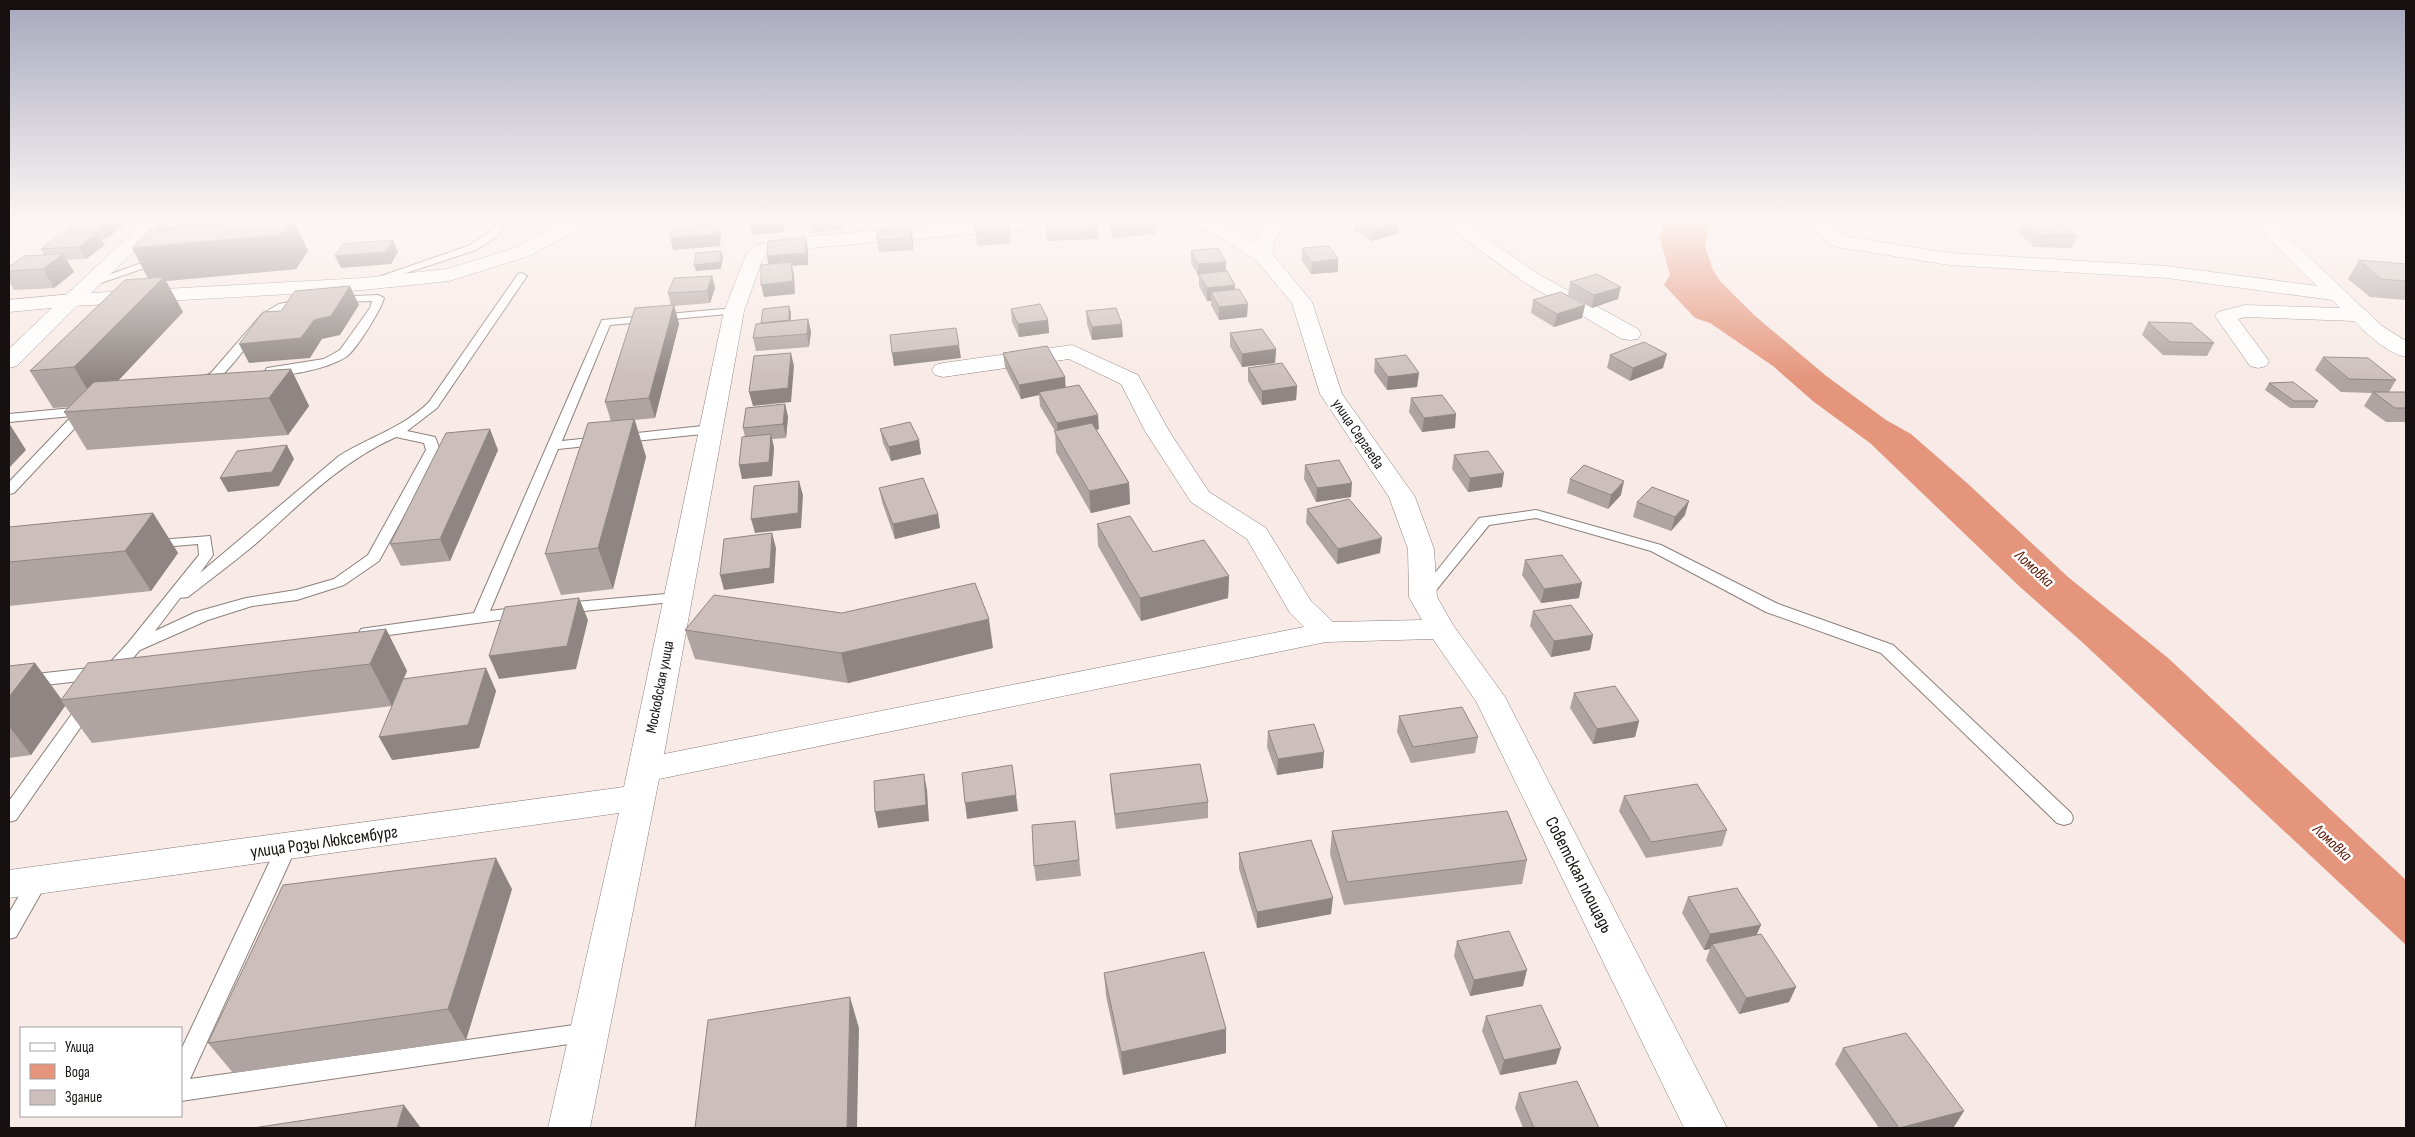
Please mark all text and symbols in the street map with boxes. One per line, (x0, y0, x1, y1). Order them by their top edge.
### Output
street label: улица Сергеева (1328, 395, 1389, 473)
water label: Ломовка (2010, 546, 2058, 592)
street label: Московская улица (642, 639, 678, 735)
street label: Советская площадь (1541, 813, 1617, 937)
water label: Ломовка (2308, 820, 2356, 866)
street label: улица Розы Люксембург (249, 821, 399, 863)
legend (20, 1027, 182, 1117)
text: Улица (65, 1038, 94, 1057)
text: Вода (65, 1063, 90, 1082)
text: Здание (65, 1088, 102, 1107)

